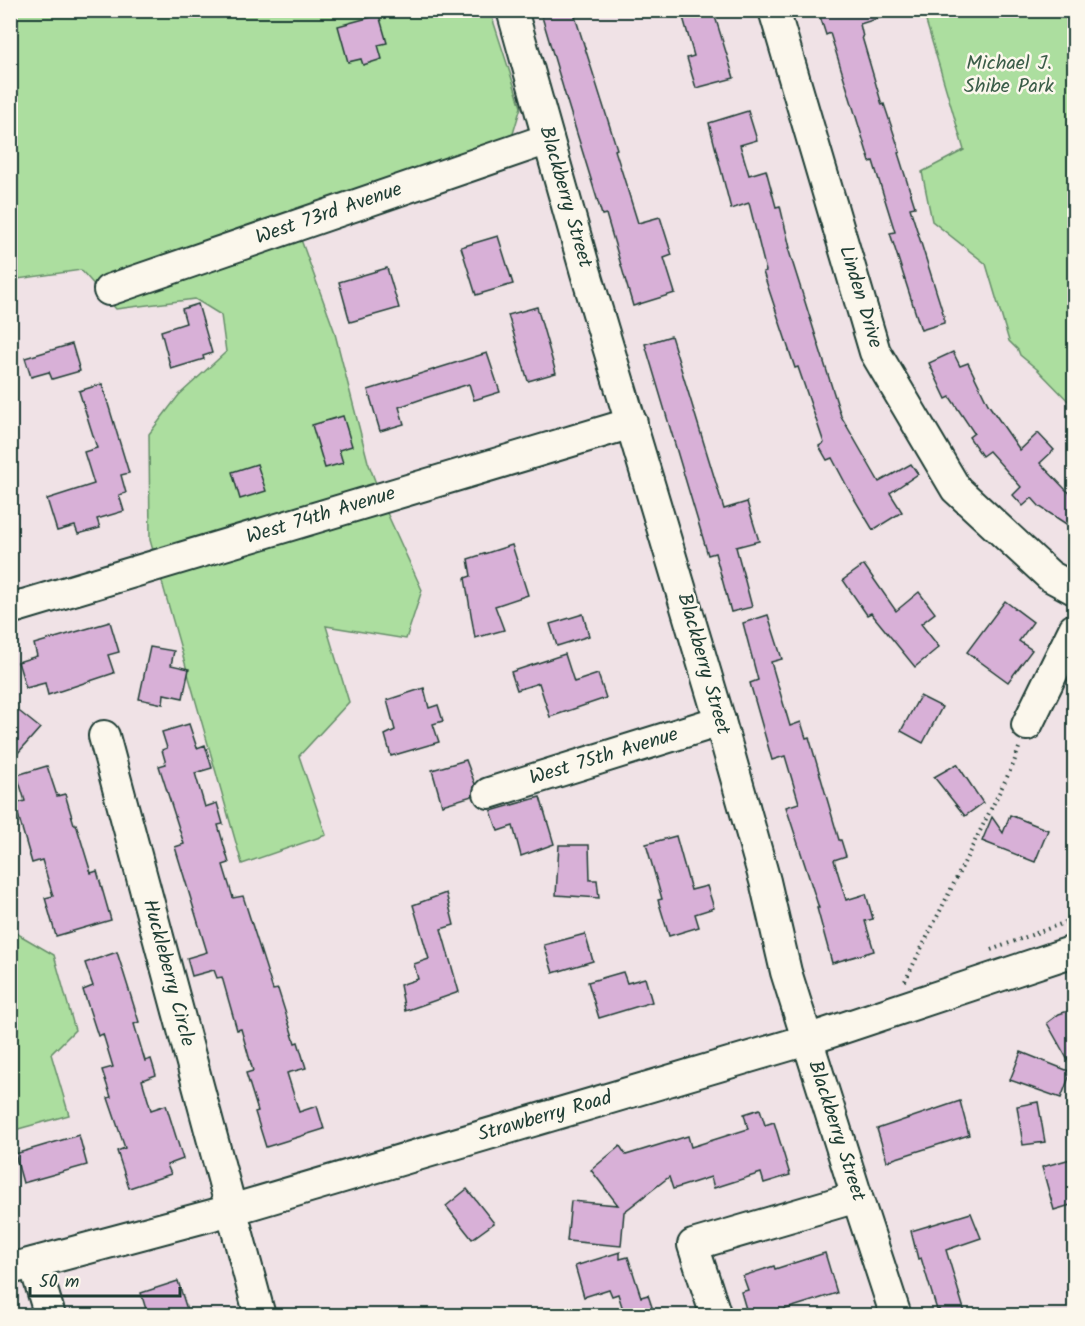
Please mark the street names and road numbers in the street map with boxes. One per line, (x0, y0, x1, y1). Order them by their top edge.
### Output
street label: Blackberry Street (529, 122, 601, 272)
street label: West 73rd Avenue (251, 174, 407, 254)
street label: Linden Drive (829, 242, 891, 352)
street label: West 74th Avenue (242, 478, 400, 554)
street label: Blackberry Street (667, 589, 739, 739)
street label: West 75th Avenue (526, 719, 682, 795)
street label: Huckleberry Circle (133, 896, 203, 1050)
street label: Blackberry Street (798, 1057, 874, 1206)
street label: Strawberry Road (474, 1082, 617, 1151)

